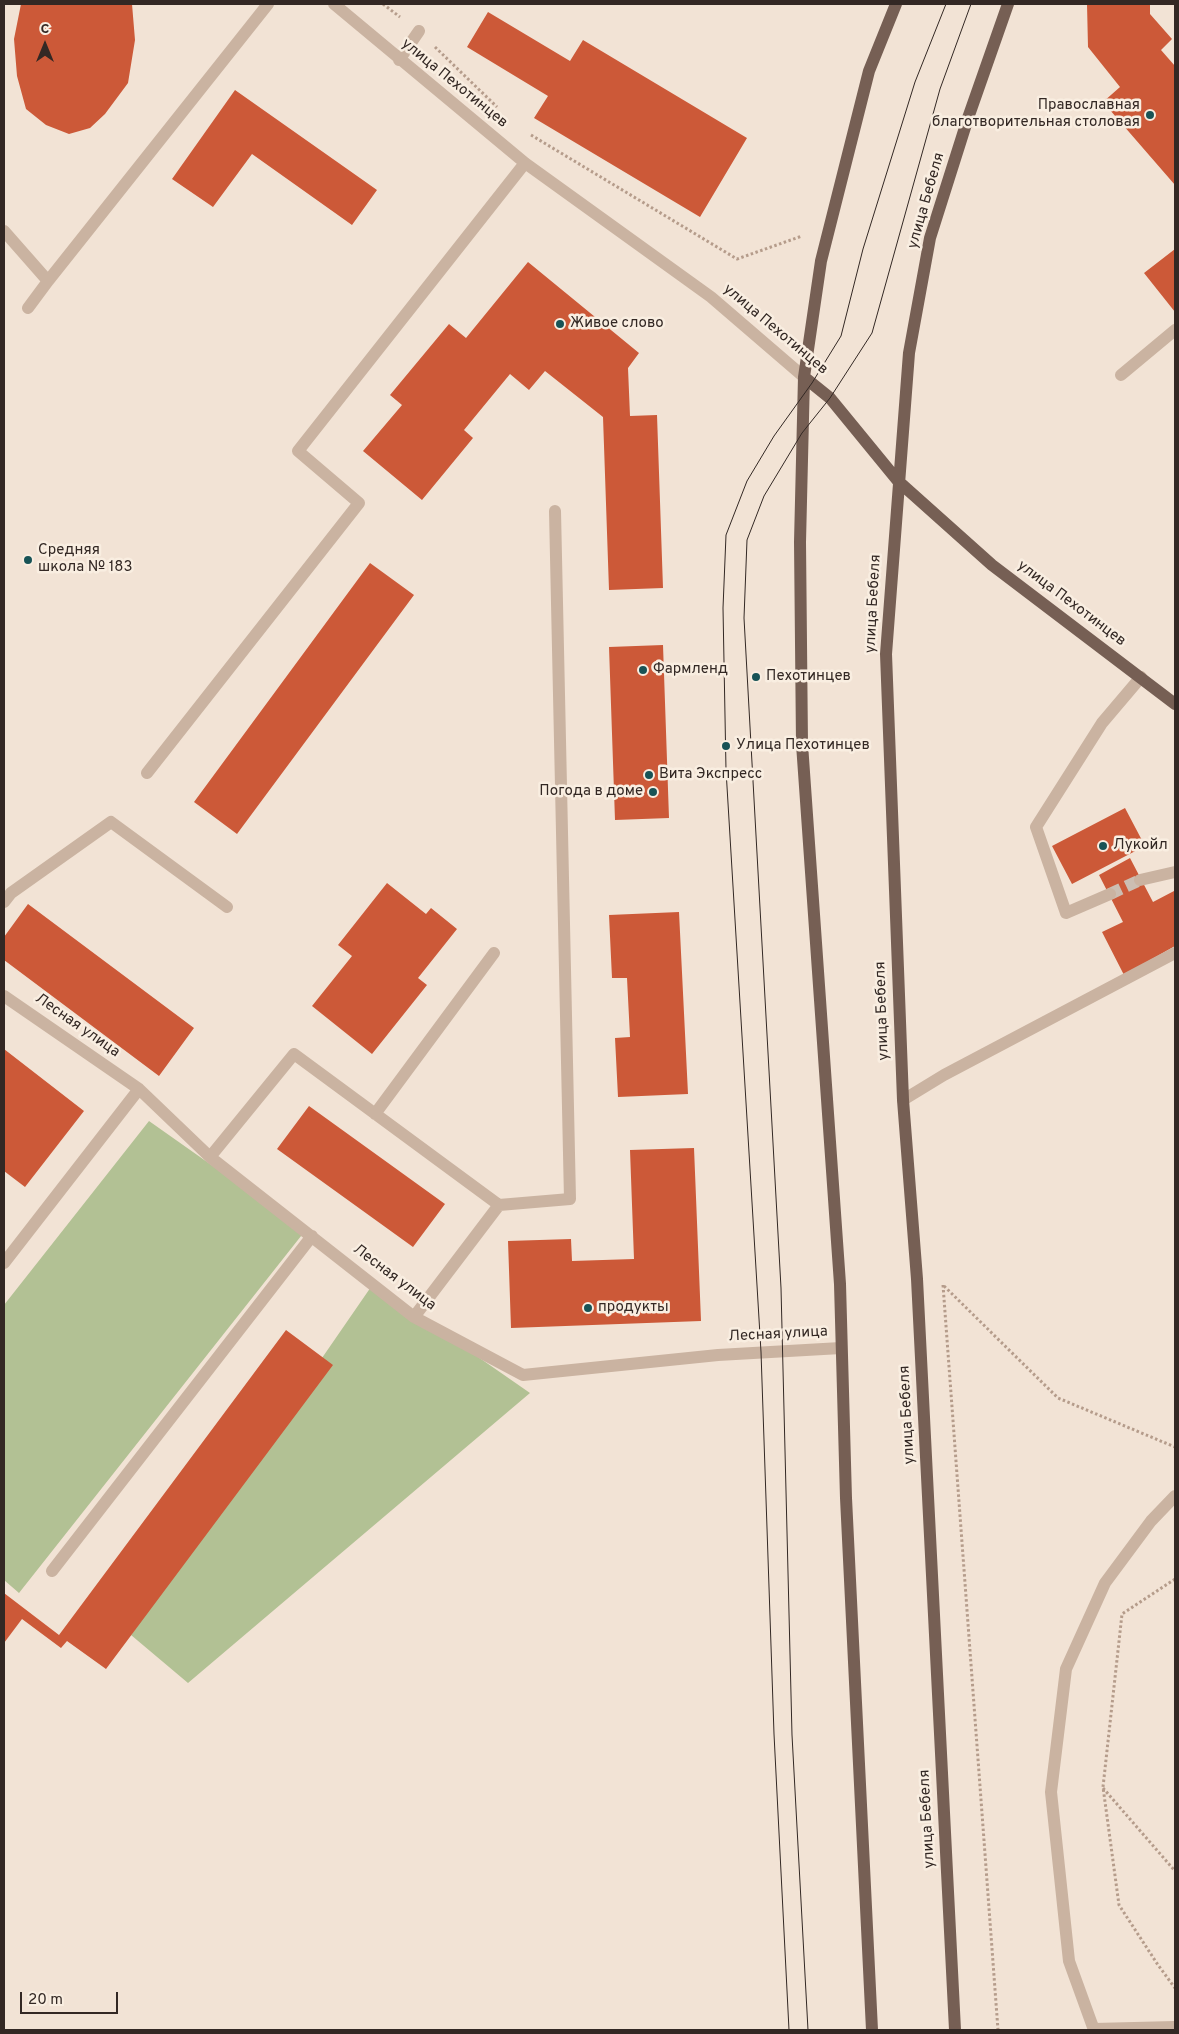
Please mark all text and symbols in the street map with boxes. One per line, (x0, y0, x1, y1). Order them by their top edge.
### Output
north arrow (20, 20, 70, 70)
text: С (41, 21, 49, 38)
street label: улица Пехотинцев (397, 36, 511, 132)
place label: Православная благотворительная столовая (932, 97, 1140, 132)
marker: Православная благотворительная столовая (1144, 109, 1156, 121)
street label: улица Бебеля (905, 151, 949, 251)
street label: улица Пехотинцев (719, 281, 831, 379)
place label: Живое слово (570, 315, 664, 333)
marker: Живое слово (554, 318, 566, 330)
place label: Средняя школа № 183 (38, 542, 133, 577)
marker: Средняя школа № 183 (22, 554, 34, 566)
street label: улица Бебеля (862, 554, 886, 654)
street label: улица Пехотинцев (1013, 557, 1129, 651)
place label: Фармленд (653, 661, 728, 679)
marker: Фармленд (637, 664, 649, 676)
place label: Пехотинцев (766, 668, 851, 686)
marker: Пехотинцев (750, 671, 762, 683)
place label: Улица Пехотинцев (736, 737, 870, 755)
marker: Улица Пехотинцев (720, 740, 732, 752)
place label: Вита Экспресс (659, 766, 762, 784)
marker: Вита Экспресс (643, 769, 655, 781)
place label: Погода в доме (539, 783, 643, 801)
marker: Погода в доме (647, 786, 659, 798)
place label: Лукойл (1113, 837, 1168, 855)
marker: Лукойл (1097, 840, 1109, 852)
street label: улица Бебеля (872, 961, 894, 1061)
street label: Лесная улица (31, 990, 123, 1062)
street label: Лесная улица (349, 1241, 439, 1315)
place label: продукты (598, 1299, 669, 1317)
marker: продукты (582, 1302, 594, 1314)
street label: Лесная улица (728, 1323, 828, 1347)
street label: улица Бебеля (896, 1365, 920, 1465)
street label: улица Бебеля (916, 1769, 940, 1869)
scale bar (22, 1982, 120, 2014)
text: 20 m (28, 1991, 63, 2010)

